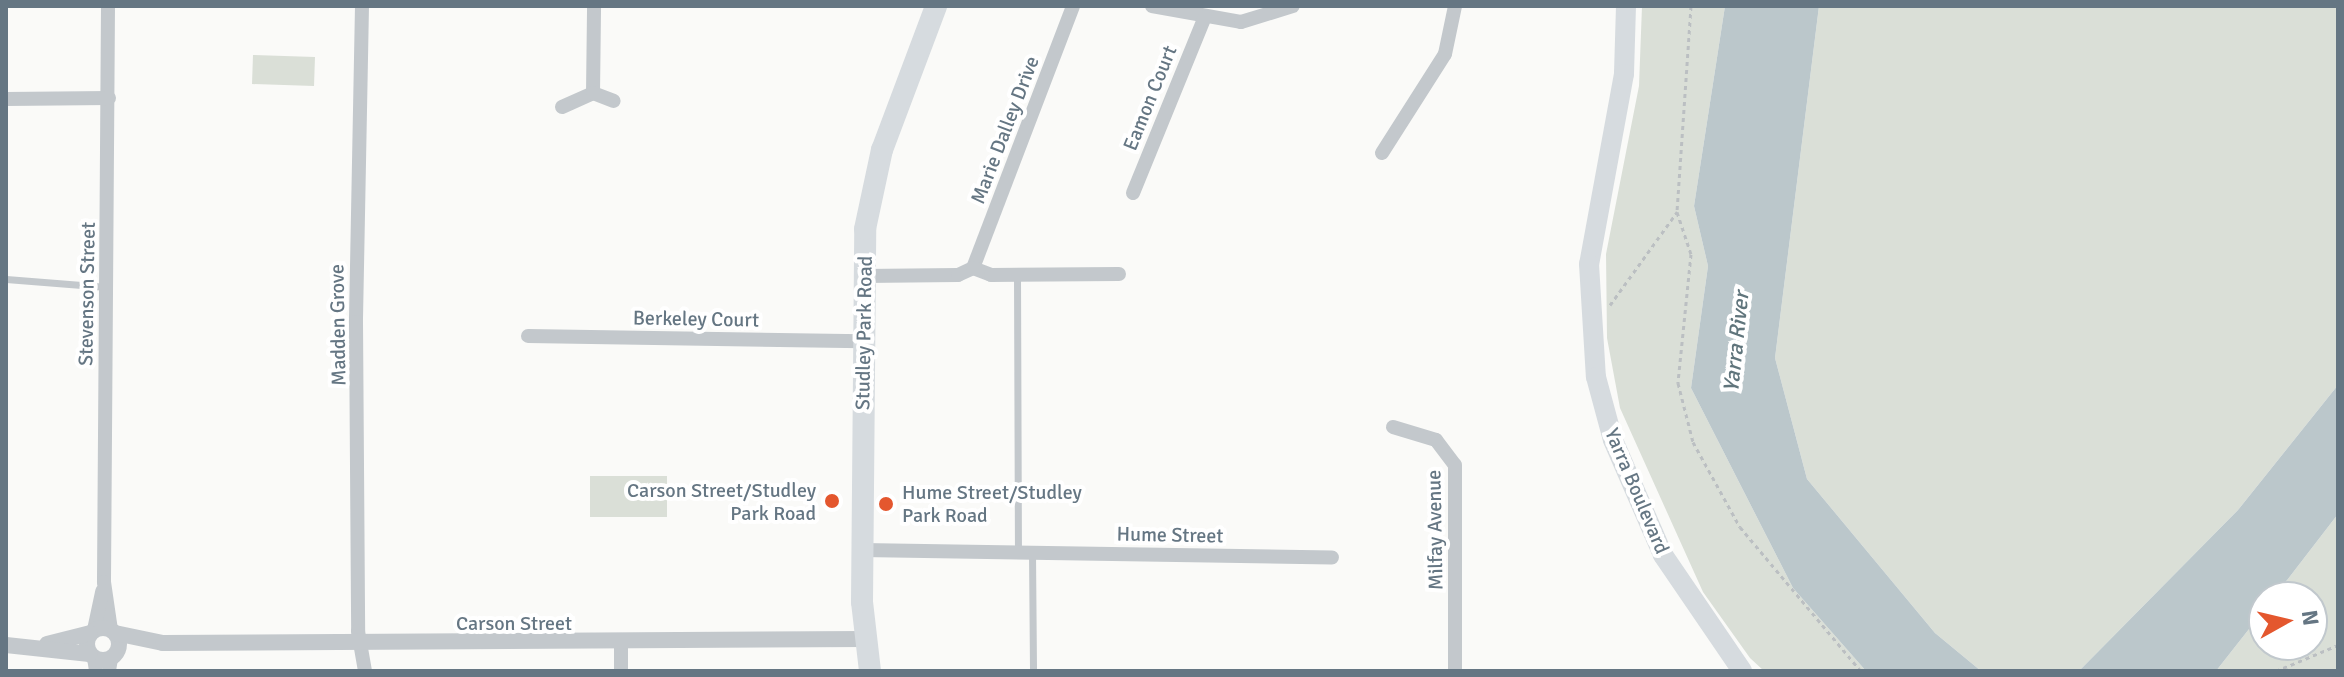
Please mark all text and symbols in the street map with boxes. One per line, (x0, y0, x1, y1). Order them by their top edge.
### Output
street label: Eamon Court (1118, 42, 1182, 154)
street label: Marie Dalley Drive (966, 53, 1044, 207)
street label: Stevenson Street (74, 222, 100, 366)
street label: Studley Park Road (851, 256, 877, 410)
street label: Madden Grove (325, 264, 351, 386)
water label: Yarra River (1718, 290, 1754, 394)
street label: Berkeley Court (633, 306, 759, 332)
street label: Yarra Boulevard (1600, 425, 1674, 557)
street label: Milfay Avenue (1422, 470, 1448, 590)
place label: Carson Street/Studley Park Road (627, 478, 816, 525)
place label: Hume Street/Studley Park Road (902, 480, 1082, 527)
marker: Carson Street/Studley Park Road (823, 492, 841, 510)
marker: Hume Street/Studley Park Road (877, 495, 895, 513)
street label: Hume Street (1116, 522, 1224, 548)
north arrow (2248, 581, 2328, 661)
text: N (2296, 608, 2325, 627)
street label: Carson Street (456, 611, 572, 635)

